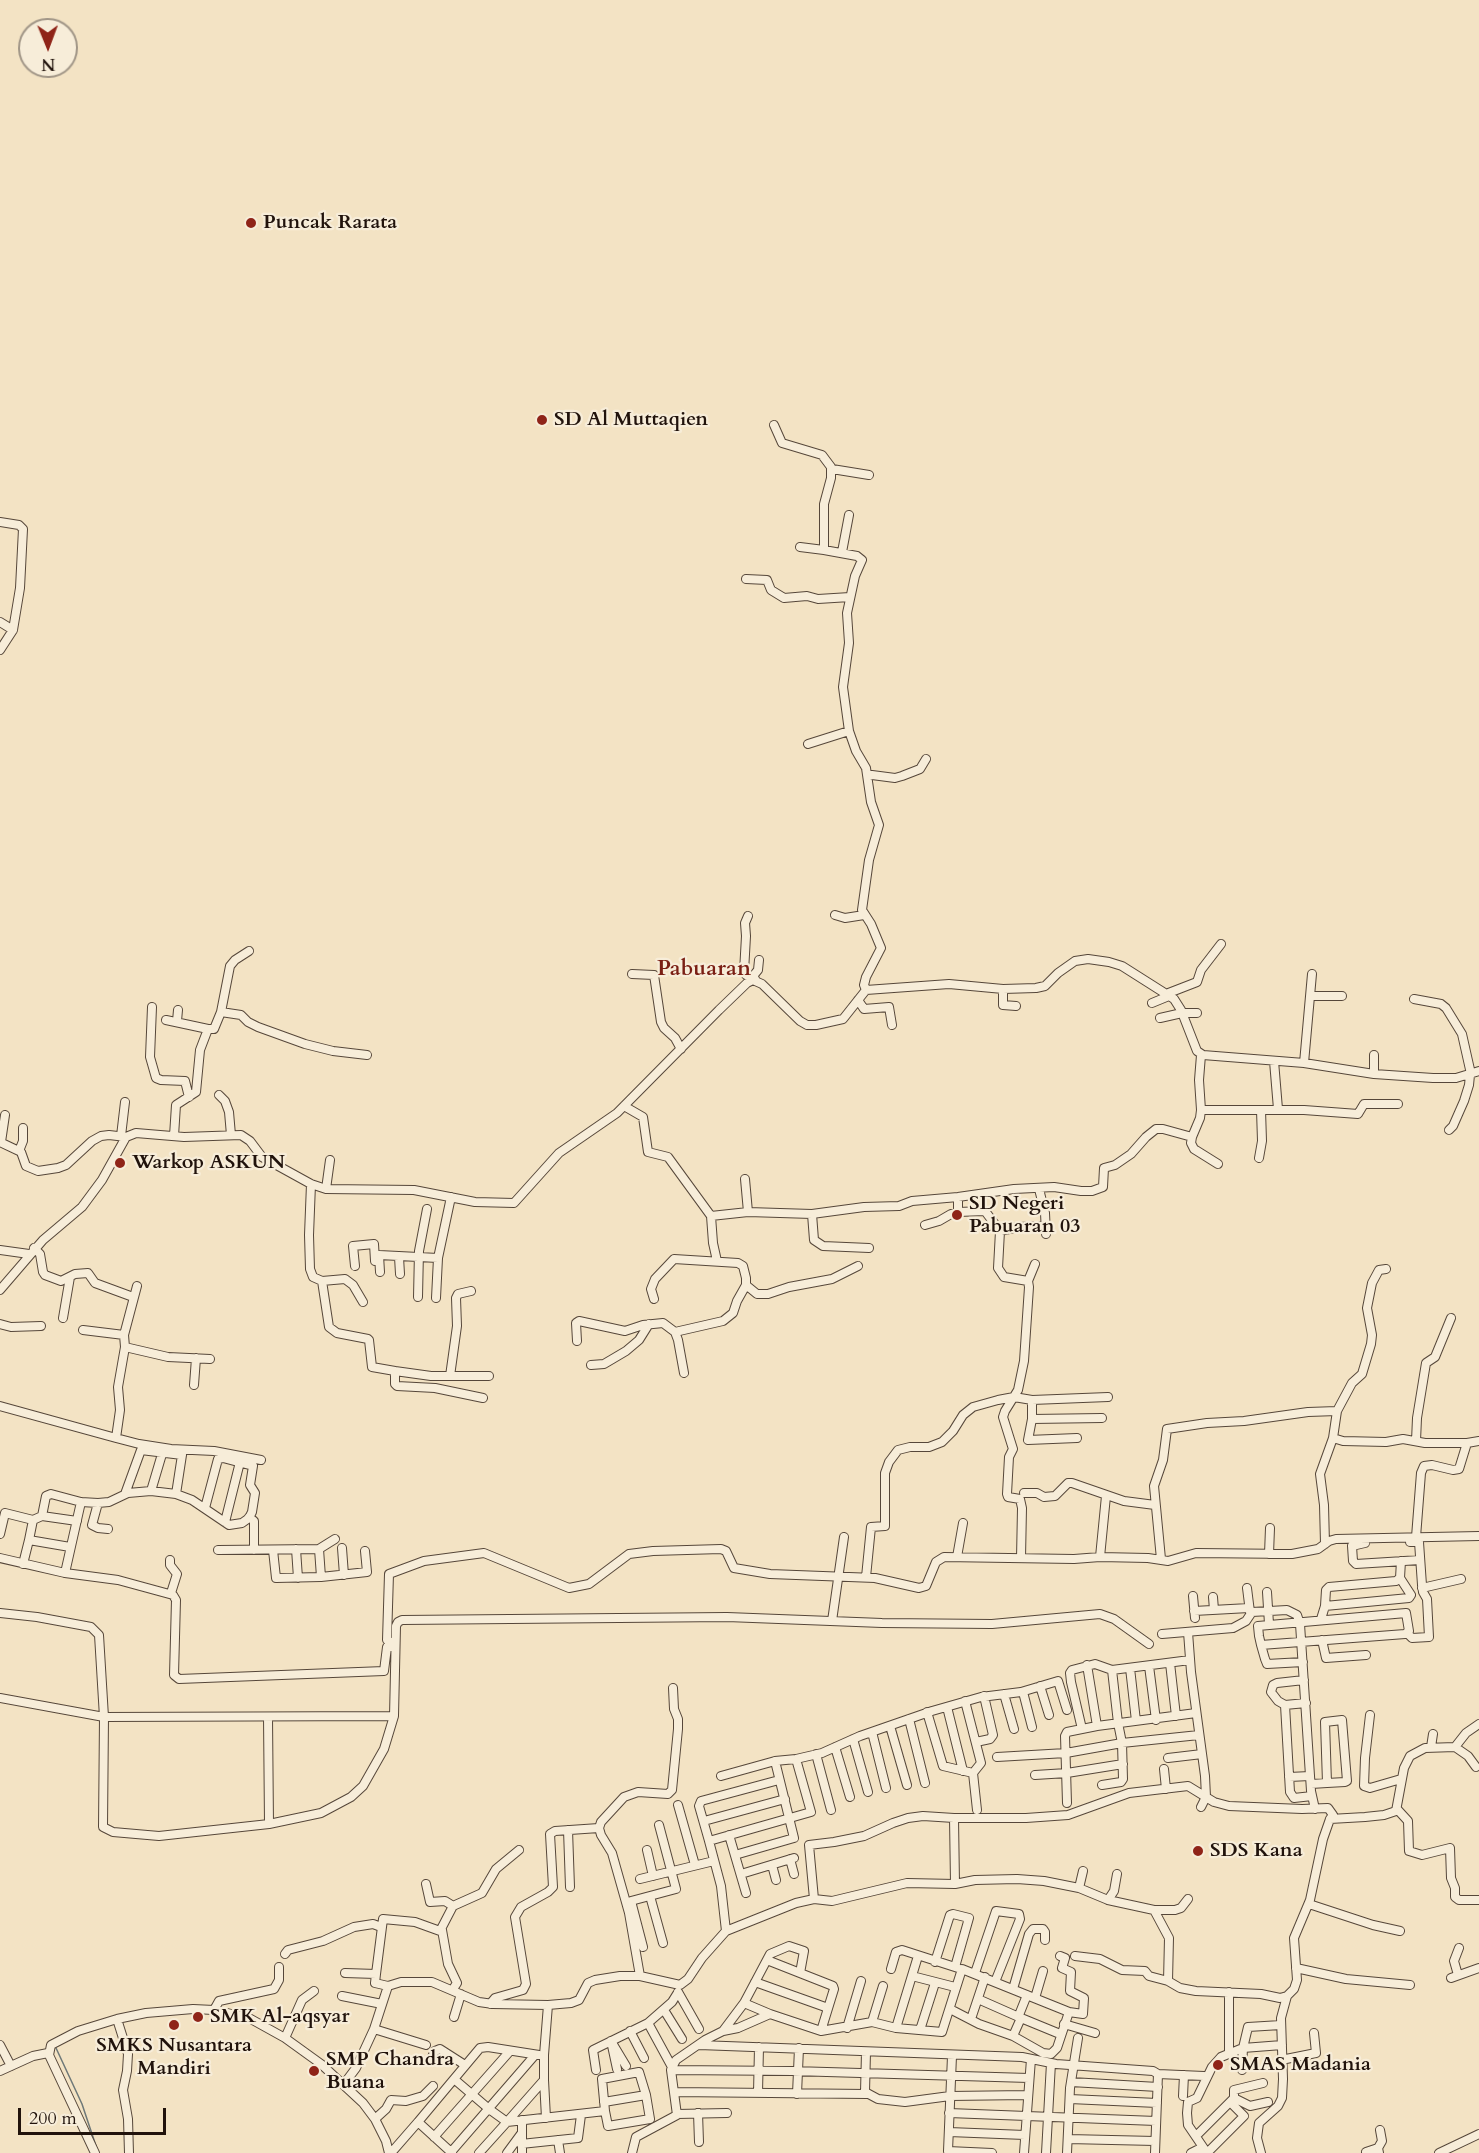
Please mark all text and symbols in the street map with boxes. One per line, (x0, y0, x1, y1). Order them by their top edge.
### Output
north arrow (18, 18, 78, 78)
text: N (41, 53, 55, 75)
place label: Puncak Rarata (263, 211, 397, 235)
marker: Puncak Rarata (244, 216, 258, 230)
place label: SD Al Muttaqien (554, 408, 708, 432)
marker: SD Al Muttaqien (535, 413, 549, 427)
district label: Pabuaran (657, 957, 751, 983)
place label: Warkop ASKUN (132, 1151, 285, 1175)
marker: Warkop ASKUN (113, 1156, 127, 1170)
place label: SD Negeri Pabuaran 03 (969, 1192, 1080, 1239)
marker: SD Negeri Pabuaran 03 (950, 1208, 964, 1222)
place label: SDS Kana (1210, 1839, 1303, 1863)
marker: SDS Kana (1191, 1844, 1205, 1858)
place label: SMK Al-aqsyar (210, 2005, 350, 2029)
marker: SMK Al-aqsyar (191, 2010, 205, 2024)
marker: SMKS Nusantara Mandiri (167, 2018, 181, 2032)
place label: SMKS Nusantara Mandiri (96, 2034, 252, 2081)
place label: SMP Chandra Buana (326, 2048, 454, 2095)
place label: SMAS Madania (1230, 2053, 1371, 2077)
marker: SMAS Madania (1211, 2058, 1225, 2072)
marker: SMP Chandra Buana (307, 2064, 321, 2078)
scale bar (21, 2096, 170, 2134)
text: 200 m (29, 2106, 77, 2131)

